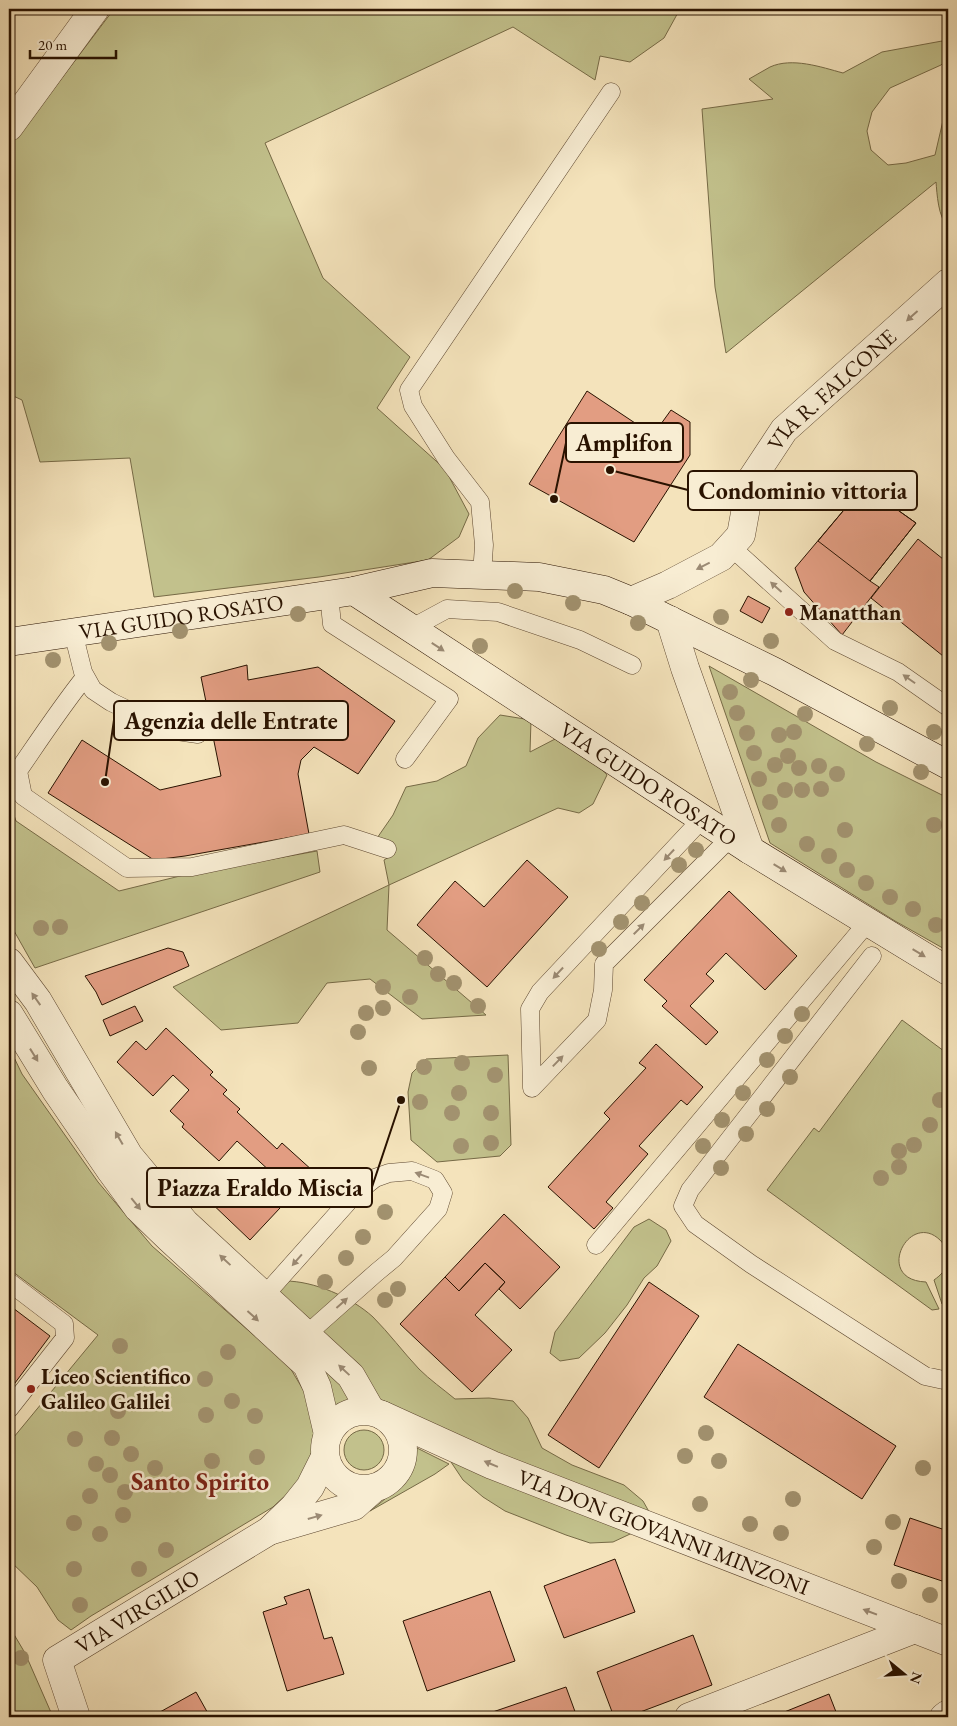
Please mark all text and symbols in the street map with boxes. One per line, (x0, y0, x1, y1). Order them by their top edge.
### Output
scale bar (30, 28, 116, 60)
text: 20 m (38, 35, 67, 54)
one-way arrow (906, 310, 918, 322)
street label: VIA R. FALCONE (761, 322, 903, 456)
callout: Amplifon (566, 423, 683, 462)
text: Amplifon (574, 427, 673, 458)
callout: Condominio vittoria (688, 471, 917, 510)
text: Condominio vittoria (699, 475, 908, 506)
one-way arrow (696, 562, 710, 570)
one-way arrow (771, 581, 783, 593)
street label: VIA GUIDO ROSATO (77, 588, 285, 646)
place label: Manatthan (799, 598, 902, 627)
marker: Manatthan (783, 606, 795, 618)
one-way arrow (431, 642, 445, 652)
one-way arrow (902, 674, 915, 684)
callout: Agenzia delle Entrate (114, 701, 348, 740)
text: Agenzia delle Entrate (123, 705, 338, 737)
street label: VIA GUIDO ROSATO (554, 715, 743, 853)
one-way arrow (663, 848, 675, 860)
one-way arrow (774, 864, 787, 873)
one-way arrow (632, 923, 644, 935)
one-way arrow (913, 948, 926, 957)
one-way arrow (552, 967, 564, 979)
one-way arrow (31, 992, 41, 1005)
one-way arrow (30, 1049, 39, 1062)
one-way arrow (552, 1055, 564, 1067)
one-way arrow (114, 1132, 123, 1145)
callout: Piazza Eraldo Miscia (147, 1168, 372, 1207)
one-way arrow (414, 1171, 429, 1179)
text: Piazza Eraldo Miscia (157, 1172, 363, 1203)
one-way arrow (130, 1197, 141, 1210)
one-way arrow (219, 1254, 231, 1266)
one-way arrow (291, 1254, 303, 1266)
one-way arrow (336, 1297, 349, 1308)
one-way arrow (247, 1310, 259, 1322)
place label: Liceo Scientifico Galileo Galilei (41, 1362, 190, 1416)
one-way arrow (339, 1364, 351, 1376)
marker: Liceo Scientifico Galileo Galilei (25, 1383, 37, 1395)
one-way arrow (483, 1460, 498, 1468)
street label: VIA DON GIOVANNI MINZONI (514, 1462, 814, 1602)
district label: Santo Spirito (131, 1465, 269, 1497)
one-way arrow (308, 1513, 323, 1521)
street label: VIA VIRGILIO (70, 1563, 205, 1661)
one-way arrow (863, 1608, 878, 1615)
north arrow (880, 1648, 930, 1698)
text: N (906, 1670, 927, 1687)

